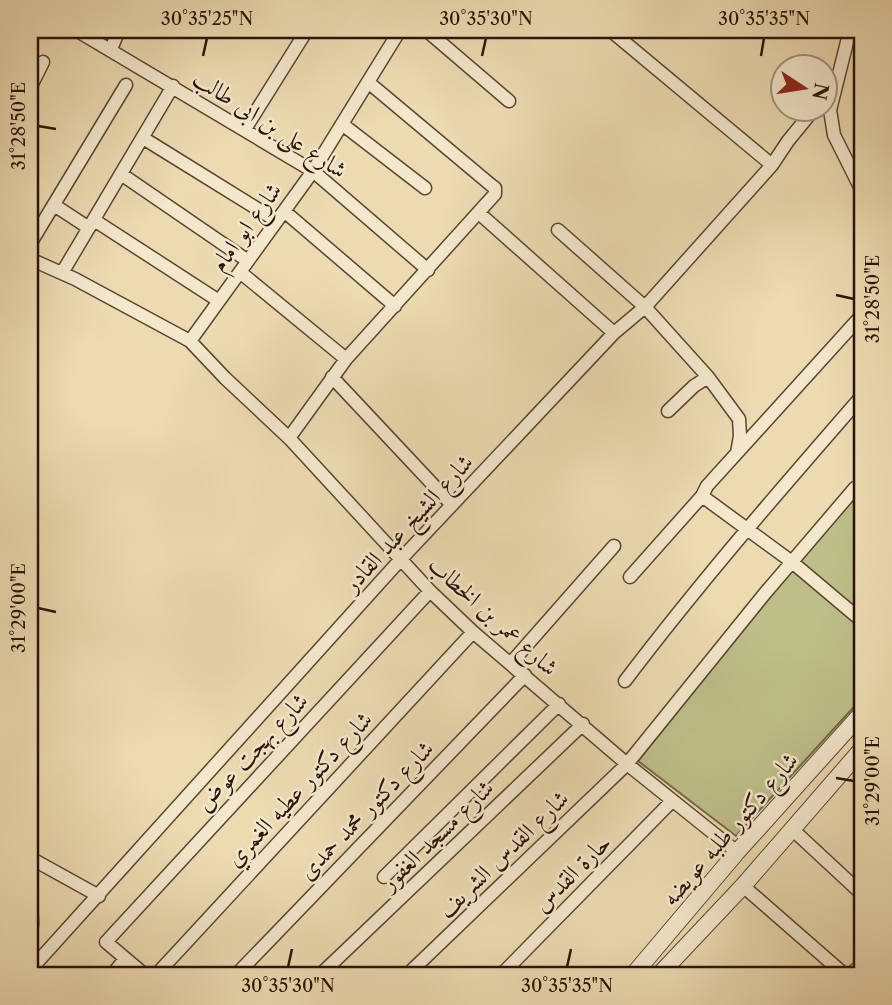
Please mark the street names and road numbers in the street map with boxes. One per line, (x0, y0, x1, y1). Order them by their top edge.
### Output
street label: شارع على بن ابى طالب (185, 63, 353, 189)
street label: شارع ابو امام (203, 176, 293, 281)
street label: شارع الشيخ عبد القادر (335, 448, 484, 604)
street label: شارع عمر بن الخطاب (418, 550, 564, 686)
street label: شارع بهجت عوض (189, 686, 318, 821)
street label: شارع دكتور عطيه الغمري (219, 705, 383, 877)
street label: شارع دكتور محمد حمدى (292, 734, 444, 890)
street label: شارع دكتور طلبه عويضه (655, 746, 809, 915)
street label: شارع مسجد الغفور (372, 773, 504, 902)
street label: شارع القدس الشريف (431, 784, 579, 928)
street label: حارة القدس (527, 828, 617, 918)

